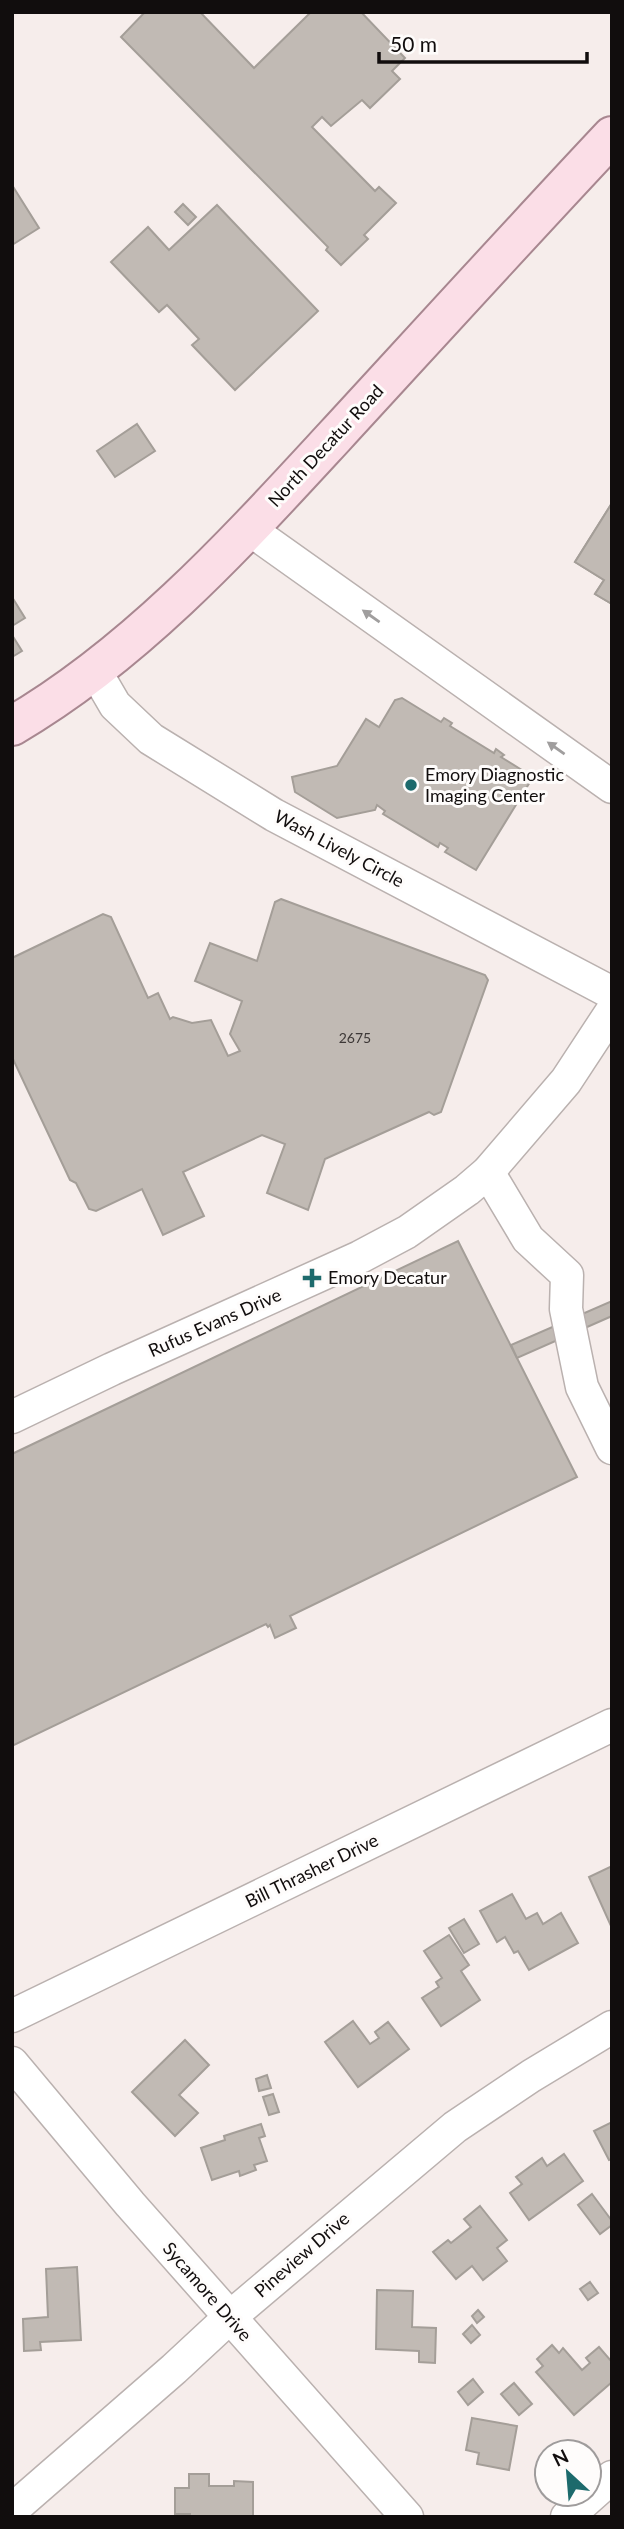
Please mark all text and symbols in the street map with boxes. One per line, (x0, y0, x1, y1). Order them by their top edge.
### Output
scale bar (379, 21, 587, 65)
text: 50 m (390, 31, 437, 56)
street label: North Decatur Road (263, 380, 388, 511)
one-way arrow (362, 609, 380, 623)
one-way arrow (547, 741, 565, 755)
place label: Emory Diagnostic Imaging Center (425, 763, 564, 806)
marker: Emory Diagnostic Imaging Center (403, 777, 419, 793)
street label: Wash Lively Circle (271, 805, 408, 892)
house number: 2675 (339, 1029, 371, 1046)
place label: Emory Decatur (328, 1266, 447, 1288)
marker: Emory Decatur (302, 1268, 322, 1288)
street label: Rufus Evans Drive (145, 1283, 284, 1361)
street label: Bill Thrasher Drive (241, 1828, 382, 1912)
street label: Pineview Drive (249, 2207, 353, 2302)
street label: Sycamore Drive (159, 2237, 257, 2345)
north arrow (533, 2438, 603, 2508)
text: N (549, 2444, 572, 2471)

